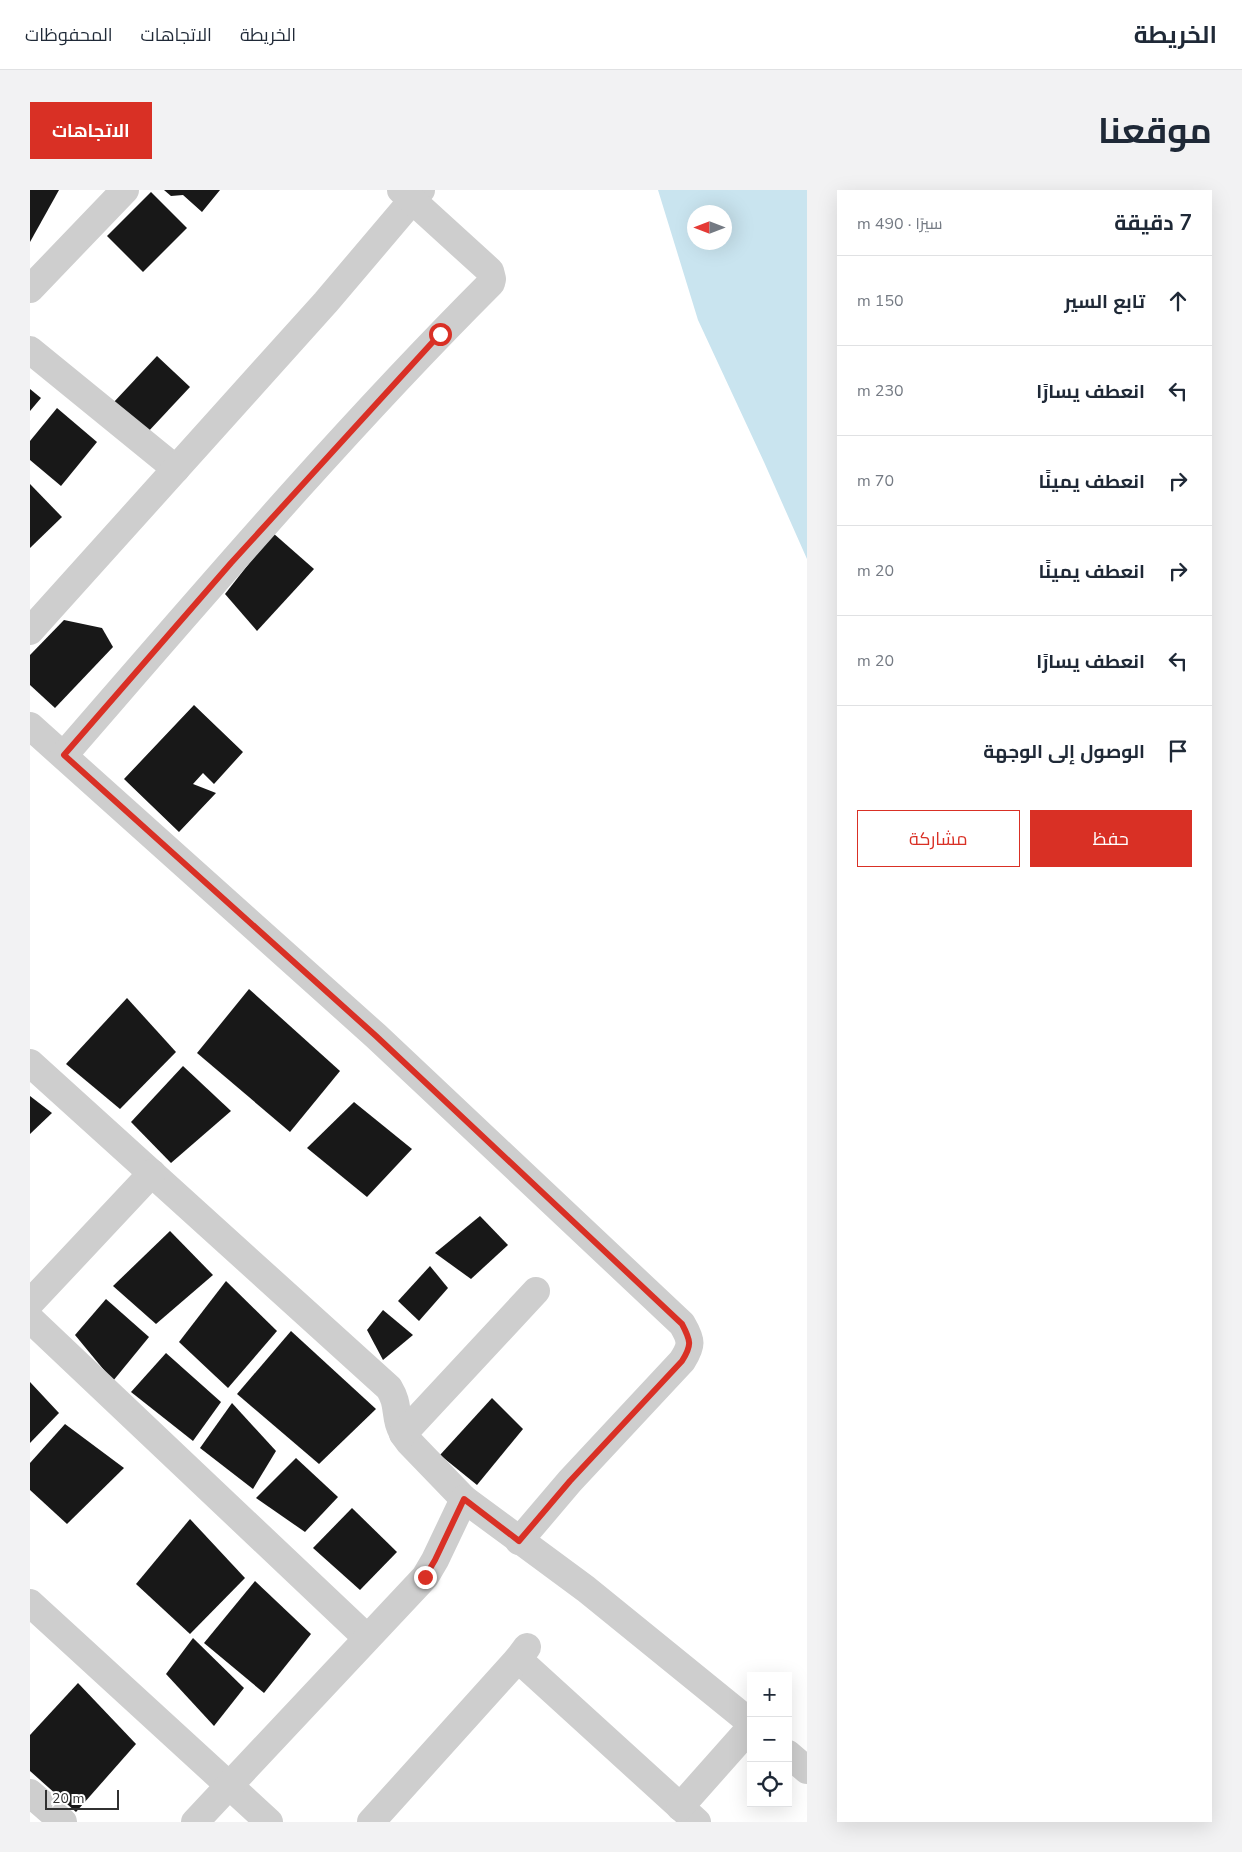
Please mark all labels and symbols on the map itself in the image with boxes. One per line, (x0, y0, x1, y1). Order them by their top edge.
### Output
north arrow (687, 205, 732, 250)
route start (429, 323, 452, 346)
route end (414, 1566, 437, 1589)
scale bar (45, 1787, 119, 1810)

